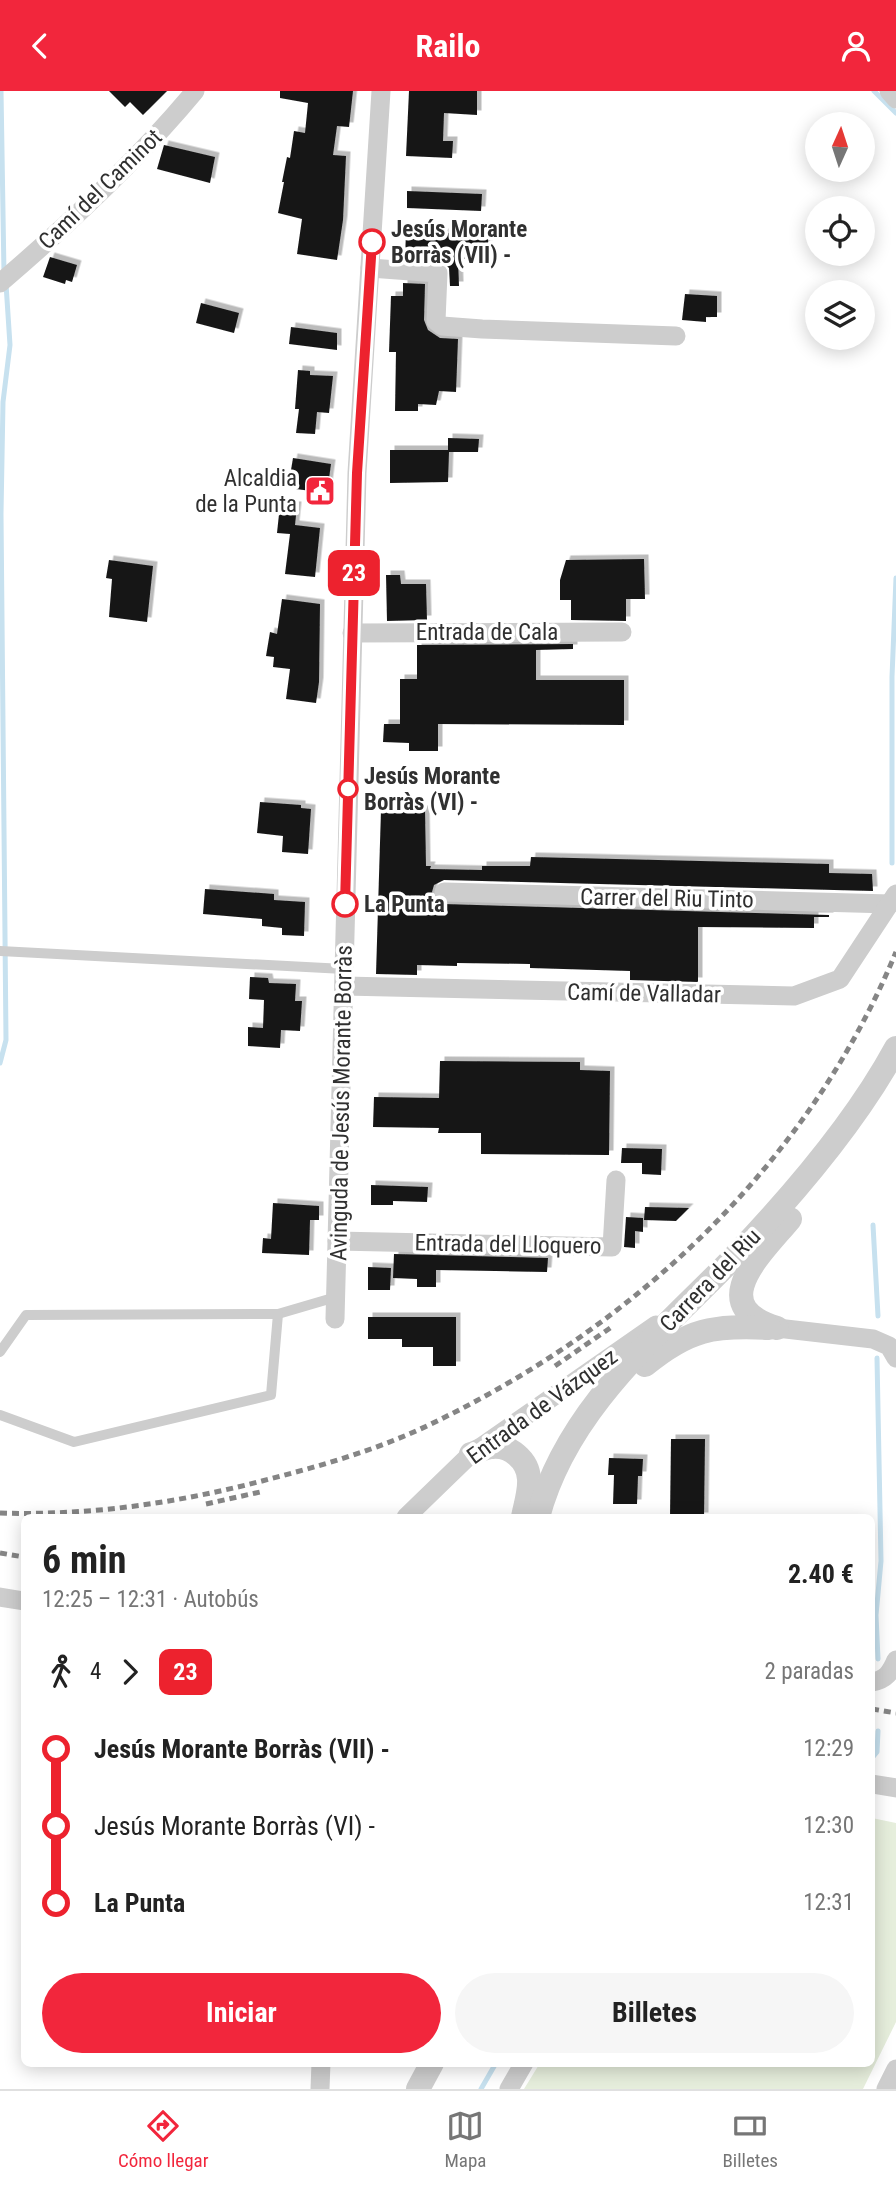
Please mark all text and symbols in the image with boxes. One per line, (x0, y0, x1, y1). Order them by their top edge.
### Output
icon: back (21, 27, 59, 65)
text: Railo (416, 27, 480, 65)
icon: person (837, 27, 875, 65)
north arrow (805, 112, 875, 182)
map controls (805, 112, 875, 350)
street label: Camí del Caminot (33, 124, 168, 255)
button: locate (805, 196, 875, 266)
place label: Jesús Morante Borràs (VII) - (391, 216, 527, 269)
marker: Jesús Morante Borràs (VII) - (359, 229, 385, 255)
button: layers (805, 280, 875, 350)
place label: Alcaldia de la Punta (195, 465, 297, 518)
public building icon: Alcaldia de la Punta (303, 474, 337, 508)
line badge: 23 (322, 550, 386, 596)
text: 23 (342, 559, 366, 587)
street label: Entrada de Cala (416, 619, 558, 646)
place label: Jesús Morante Borràs (VI) - (364, 763, 500, 816)
marker: Jesús Morante Borràs (VI) - (338, 779, 358, 799)
street label: Carrer del Riu Tinto (580, 883, 754, 914)
marker: La Punta (332, 891, 358, 917)
place label: La Punta (364, 891, 445, 918)
street label: Avinguda de Jesús Morante Borràs (325, 945, 358, 1261)
street label: Camí de Valladar (567, 979, 721, 1008)
street label: Carrera del Riu (655, 1223, 766, 1338)
street label: Entrada del Lloquero (414, 1229, 602, 1260)
street label: Entrada de Vázquez (462, 1343, 623, 1470)
text: 6 min (42, 1538, 126, 1582)
text: 2.40 € (788, 1559, 854, 1589)
text: 12:25 – 12:31 · Autobús (42, 1586, 259, 1613)
icon: walk (42, 1653, 80, 1691)
icon: forward (111, 1653, 149, 1691)
text: 4 (90, 1658, 101, 1685)
text: 23 (173, 1658, 198, 1686)
text: 2 paradas (765, 1658, 854, 1685)
text: Jesús Morante Borràs (VII) - (94, 1734, 390, 1764)
text: 12:29 (803, 1735, 854, 1762)
text: Jesús Morante Borràs (VI) - (94, 1811, 375, 1841)
text: 12:30 (803, 1812, 854, 1839)
text: La Punta (94, 1888, 185, 1918)
text: 12:31 (803, 1889, 854, 1916)
button: Iniciar (42, 1973, 441, 2053)
button: Billetes (455, 1973, 854, 2053)
tab: Cómo llegar (118, 2107, 208, 2172)
tab: Mapa (444, 2107, 486, 2172)
tab: Billetes (722, 2107, 778, 2172)

